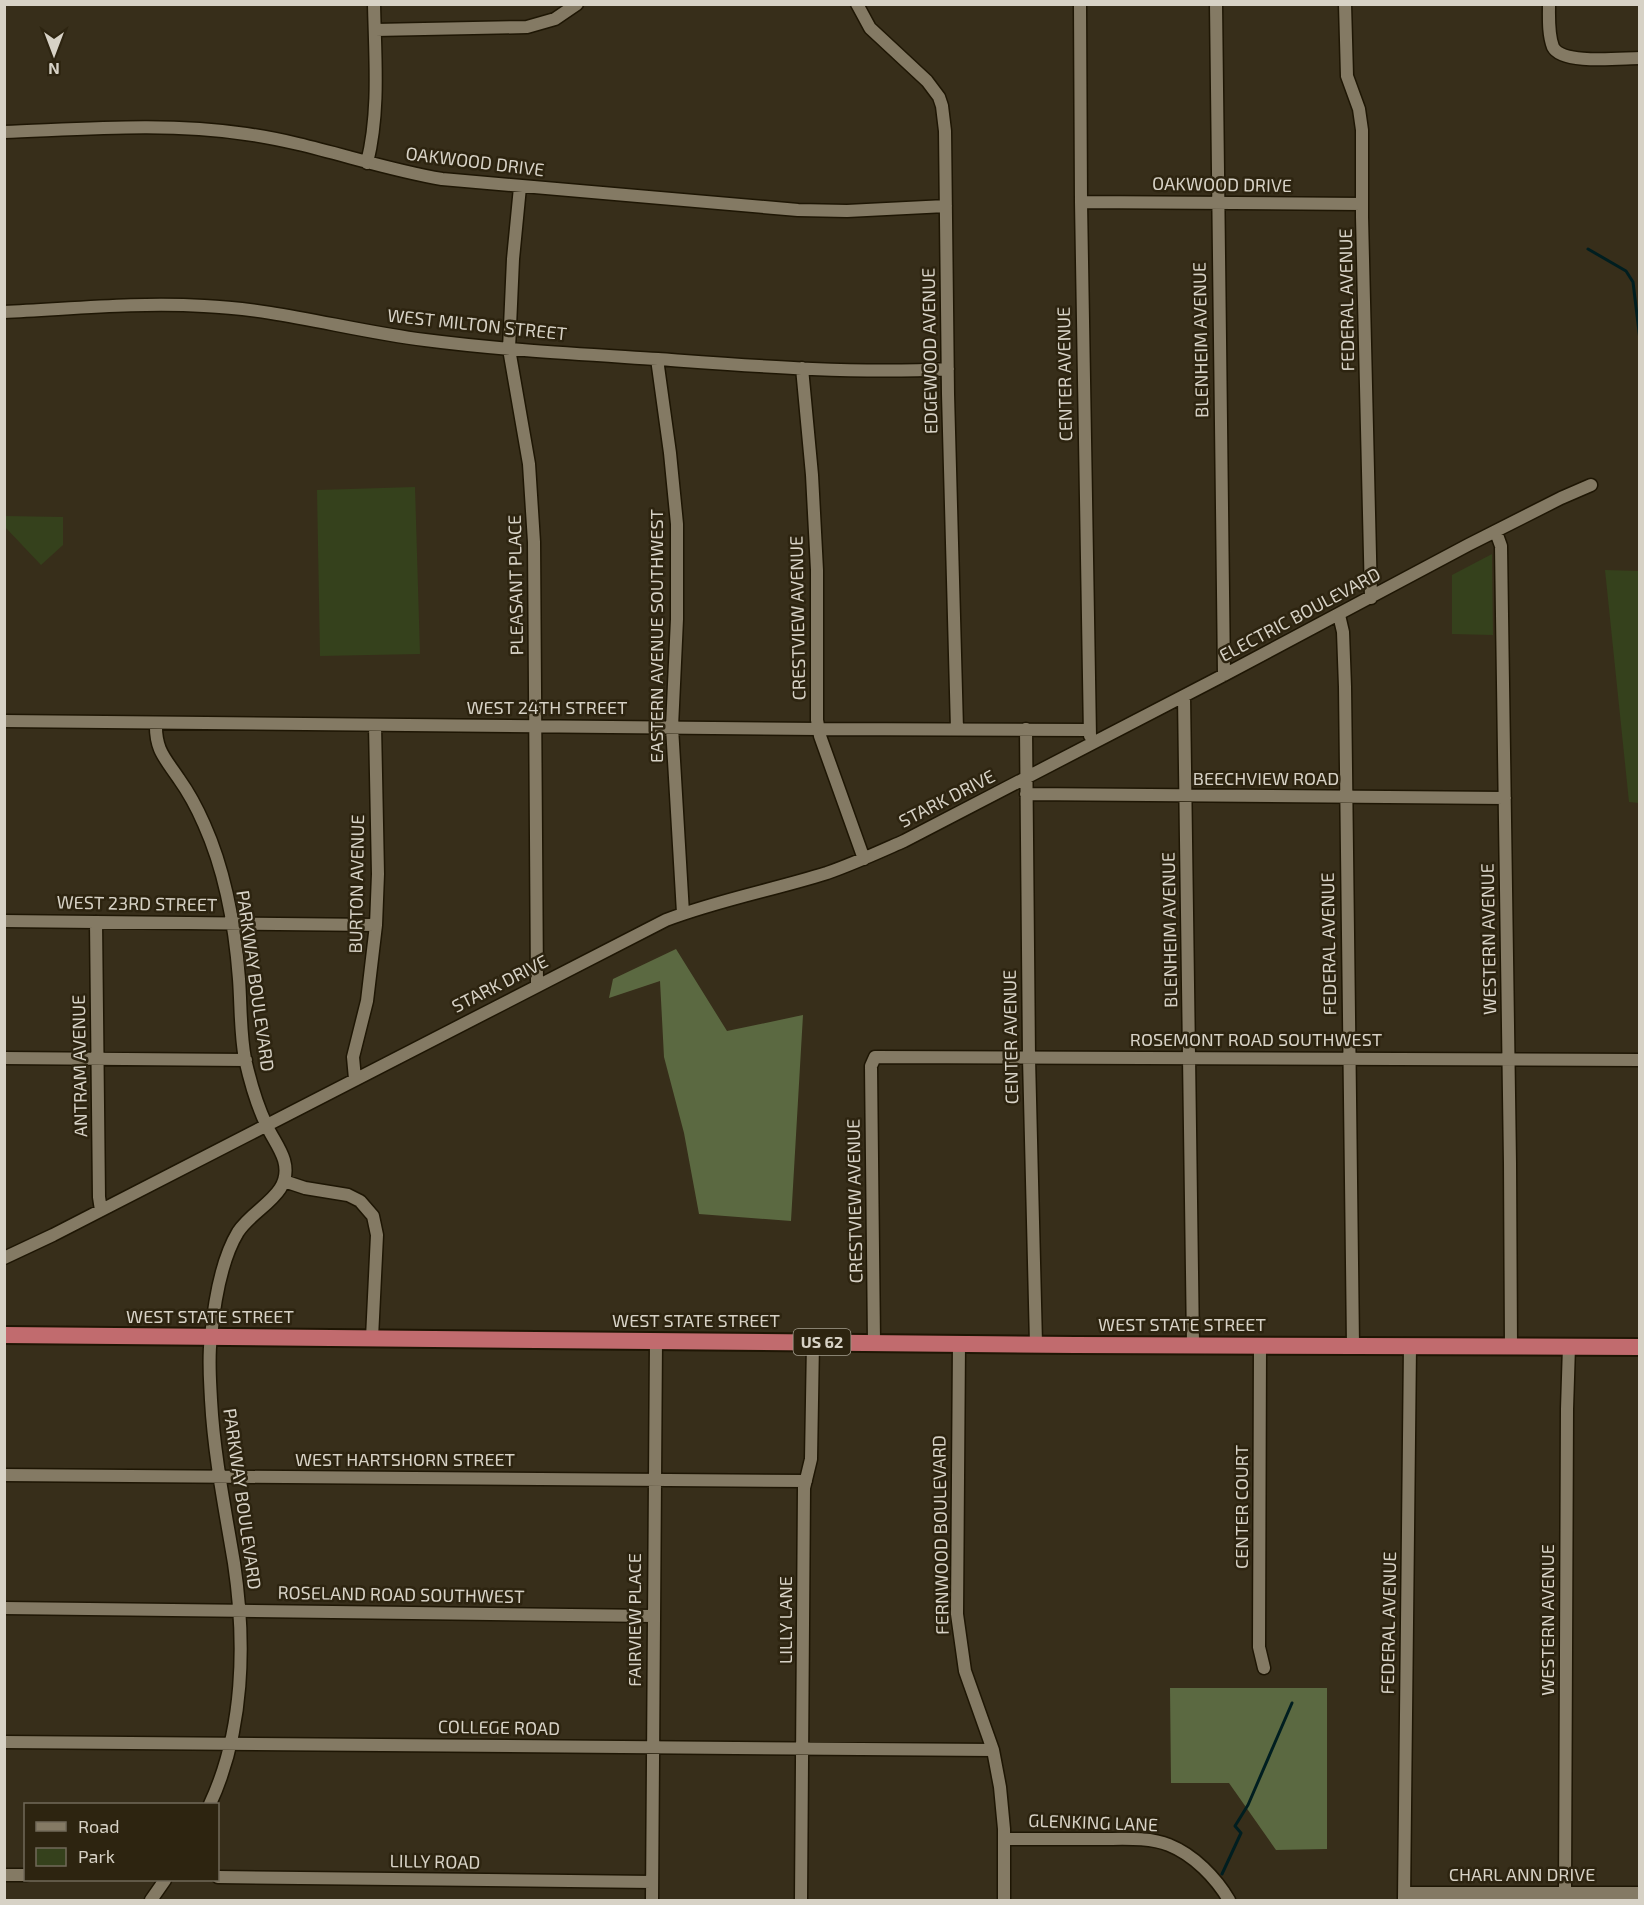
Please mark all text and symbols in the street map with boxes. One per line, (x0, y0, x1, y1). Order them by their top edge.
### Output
north arrow (24, 24, 84, 84)
text: N (48, 60, 60, 79)
street label: OAKWOOD DRIVE (404, 142, 546, 180)
street label: OAKWOOD DRIVE (1152, 172, 1292, 196)
street label: FEDERAL AVENUE (1334, 228, 1358, 372)
street label: BLENHEIM AVENUE (1188, 262, 1212, 418)
street label: EDGEWOOD AVENUE (917, 268, 941, 434)
street label: WEST MILTON STREET (386, 304, 569, 344)
street label: CENTER AVENUE (1052, 306, 1076, 442)
street label: EASTERN AVENUE SOUTHWEST (645, 508, 667, 763)
street label: PLEASANT PLACE (503, 515, 527, 655)
street label: CRESTVIEW AVENUE (785, 536, 809, 700)
street label: ELECTRIC BOULEVARD (1215, 562, 1384, 666)
street label: WEST 24TH STREET (466, 696, 628, 718)
street label: STARK DRIVE (895, 764, 998, 832)
street label: BEECHVIEW ROAD (1193, 767, 1339, 789)
street label: BURTON AVENUE (344, 814, 368, 954)
street label: BLENHEIM AVENUE (1157, 852, 1181, 1008)
street label: WESTERN AVENUE (1476, 863, 1500, 1015)
street label: FEDERAL AVENUE (1316, 872, 1340, 1016)
street label: PARKWAY BOULEVARD (232, 889, 280, 1073)
street label: WEST 23RD STREET (56, 891, 218, 915)
street label: STARK DRIVE (448, 949, 551, 1017)
street label: CENTER AVENUE (998, 969, 1022, 1105)
street label: ANTRAM AVENUE (67, 995, 91, 1137)
street label: ROSEMONT ROAD SOUTHWEST (1130, 1028, 1383, 1050)
street label: CRESTVIEW AVENUE (842, 1119, 866, 1283)
street label: WEST STATE STREET (126, 1305, 294, 1327)
street label: WEST STATE STREET (612, 1309, 780, 1331)
street label: WEST STATE STREET (1098, 1313, 1266, 1335)
road number: US 62 (794, 1329, 850, 1355)
street label: PARKWAY BOULEVARD (219, 1407, 267, 1591)
street label: FERNWOOD BOULEVARD (927, 1435, 953, 1635)
street label: CENTER COURT (1230, 1444, 1252, 1569)
street label: WEST HARTSHORN STREET (295, 1448, 516, 1470)
street label: WESTERN AVENUE (1536, 1544, 1558, 1696)
street label: FEDERAL AVENUE (1376, 1551, 1400, 1695)
street label: FAIRVIEW PLACE (623, 1553, 645, 1687)
street label: LILLY LANE (774, 1576, 796, 1664)
street label: ROSELAND ROAD SOUTHWEST (277, 1581, 525, 1607)
street label: COLLEGE ROAD (438, 1715, 560, 1739)
legend (24, 1803, 219, 1881)
street label: GLENKING LANE (1028, 1809, 1158, 1835)
text: Road (78, 1815, 119, 1837)
text: Park (78, 1845, 115, 1867)
street label: LILLY ROAD (389, 1849, 481, 1873)
street label: CHARL ANN DRIVE (1449, 1863, 1595, 1885)

